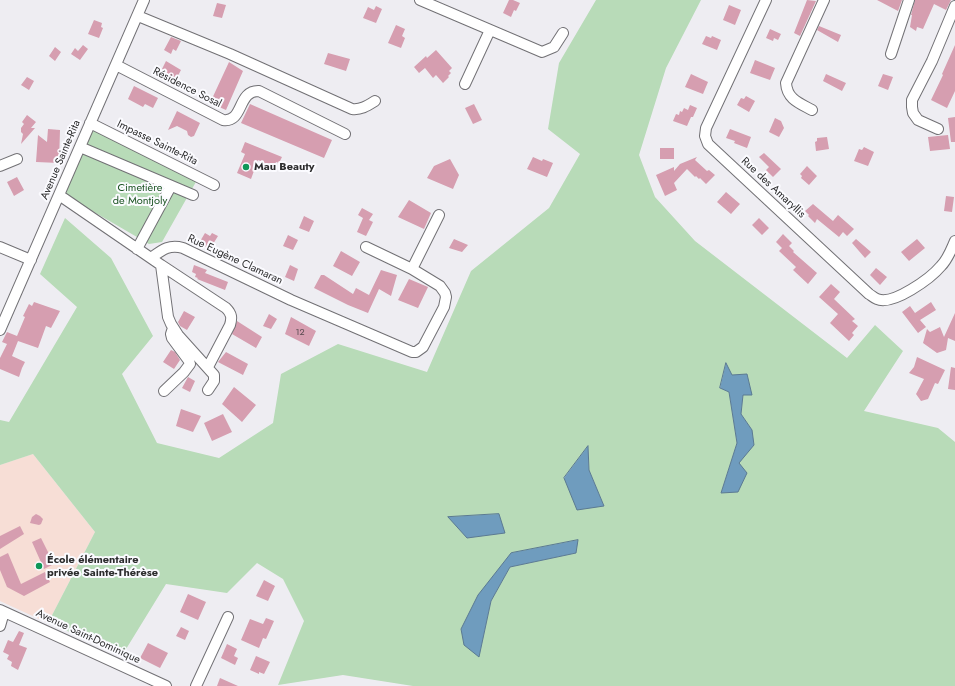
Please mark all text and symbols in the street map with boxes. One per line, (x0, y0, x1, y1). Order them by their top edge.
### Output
street label: Résidence Sosal (150, 65, 224, 111)
street label: Avenue Sainte-Rita (38, 118, 84, 202)
street label: Impasse Sainte-Rita (114, 118, 200, 168)
street label: Rue des Amaryllis (738, 155, 808, 221)
place label: Mau Beauty (254, 160, 314, 174)
marker: Mau Beauty (241, 162, 251, 172)
park label: Cimetière de Montjoly (113, 181, 167, 207)
street label: Rue Eugène Clamaran (185, 232, 285, 288)
house number: 12 (295, 328, 305, 338)
place label: École élémentaire privée Sainte-Thérèse (47, 553, 158, 579)
marker: École élémentaire privée Sainte-Thérèse (34, 561, 44, 571)
street label: Avenue Saint-Dominique (34, 607, 142, 667)

